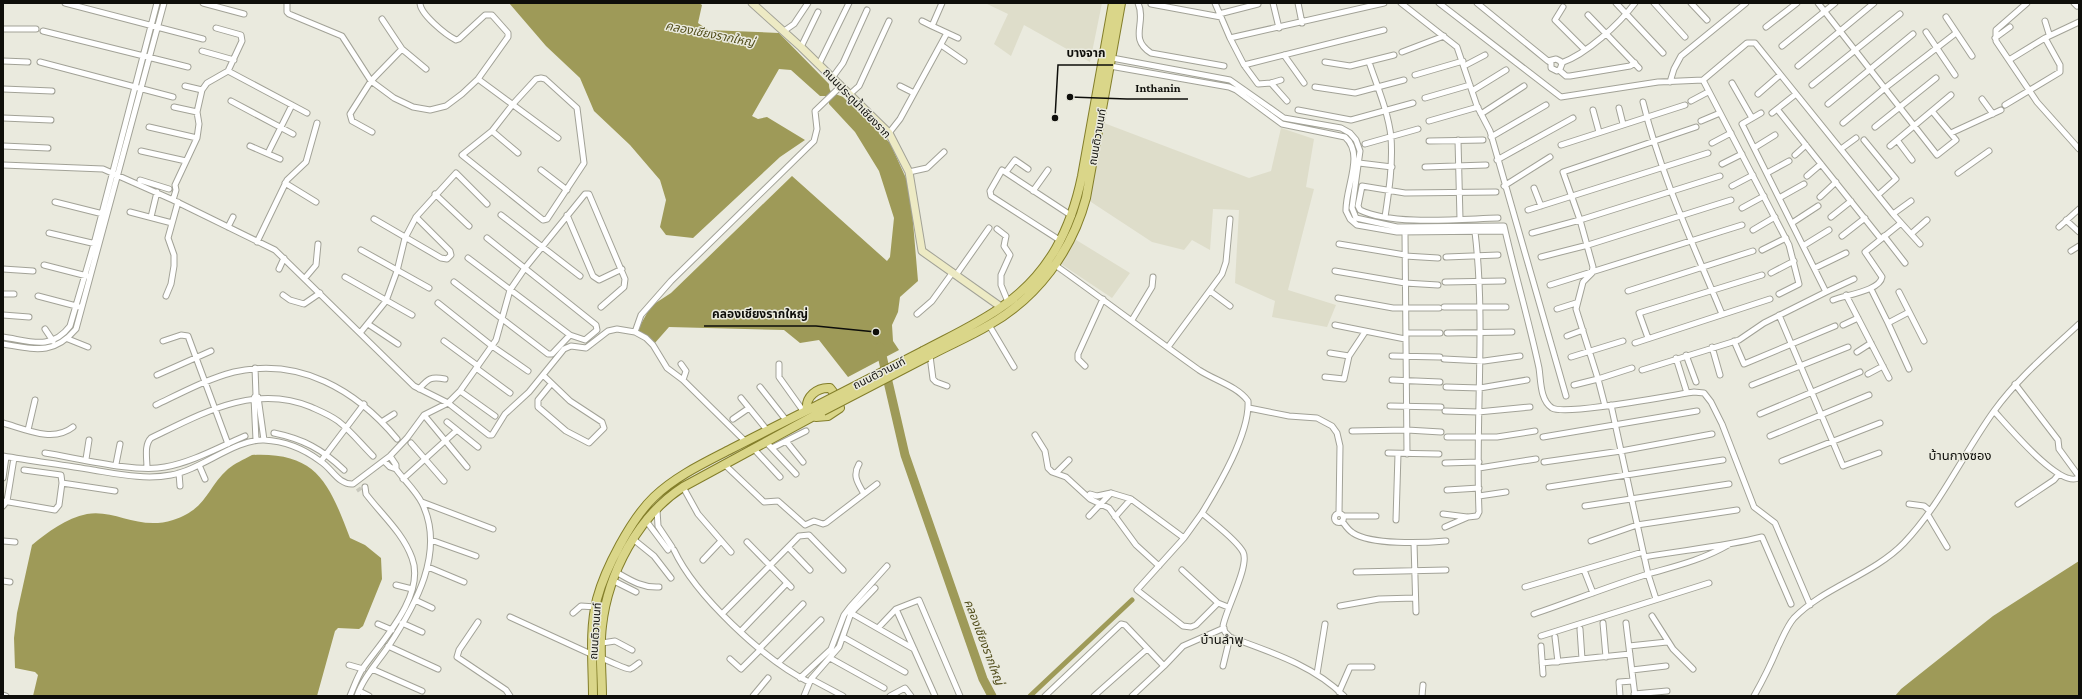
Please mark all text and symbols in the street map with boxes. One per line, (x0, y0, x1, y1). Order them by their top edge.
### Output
water label: คลองเชียงรากใหญ่ (664, 18, 758, 50)
callout: บางจาก (1058, 41, 1113, 65)
text: บางจาก (1066, 46, 1106, 60)
street label: ถนนประตูน้ำเชียงราก (820, 64, 895, 141)
callout: Inthanin (1127, 75, 1188, 99)
text: Inthanin (1135, 81, 1181, 95)
street label: ถนนติวานนท์ (1086, 108, 1108, 166)
callout: คลองเชียงรากใหญ่ (704, 302, 816, 326)
text: คลองเชียงรากใหญ่ (712, 307, 808, 321)
street label: ถนนติวานนท์ (851, 355, 907, 391)
district label: บ้านกางซอง (1929, 448, 1991, 463)
water label: คลองเชียงรากใหญ่ (961, 597, 1007, 689)
street label: ถนนติวานนท์ (587, 602, 603, 660)
district label: บ้านลำพู (1201, 632, 1243, 647)

